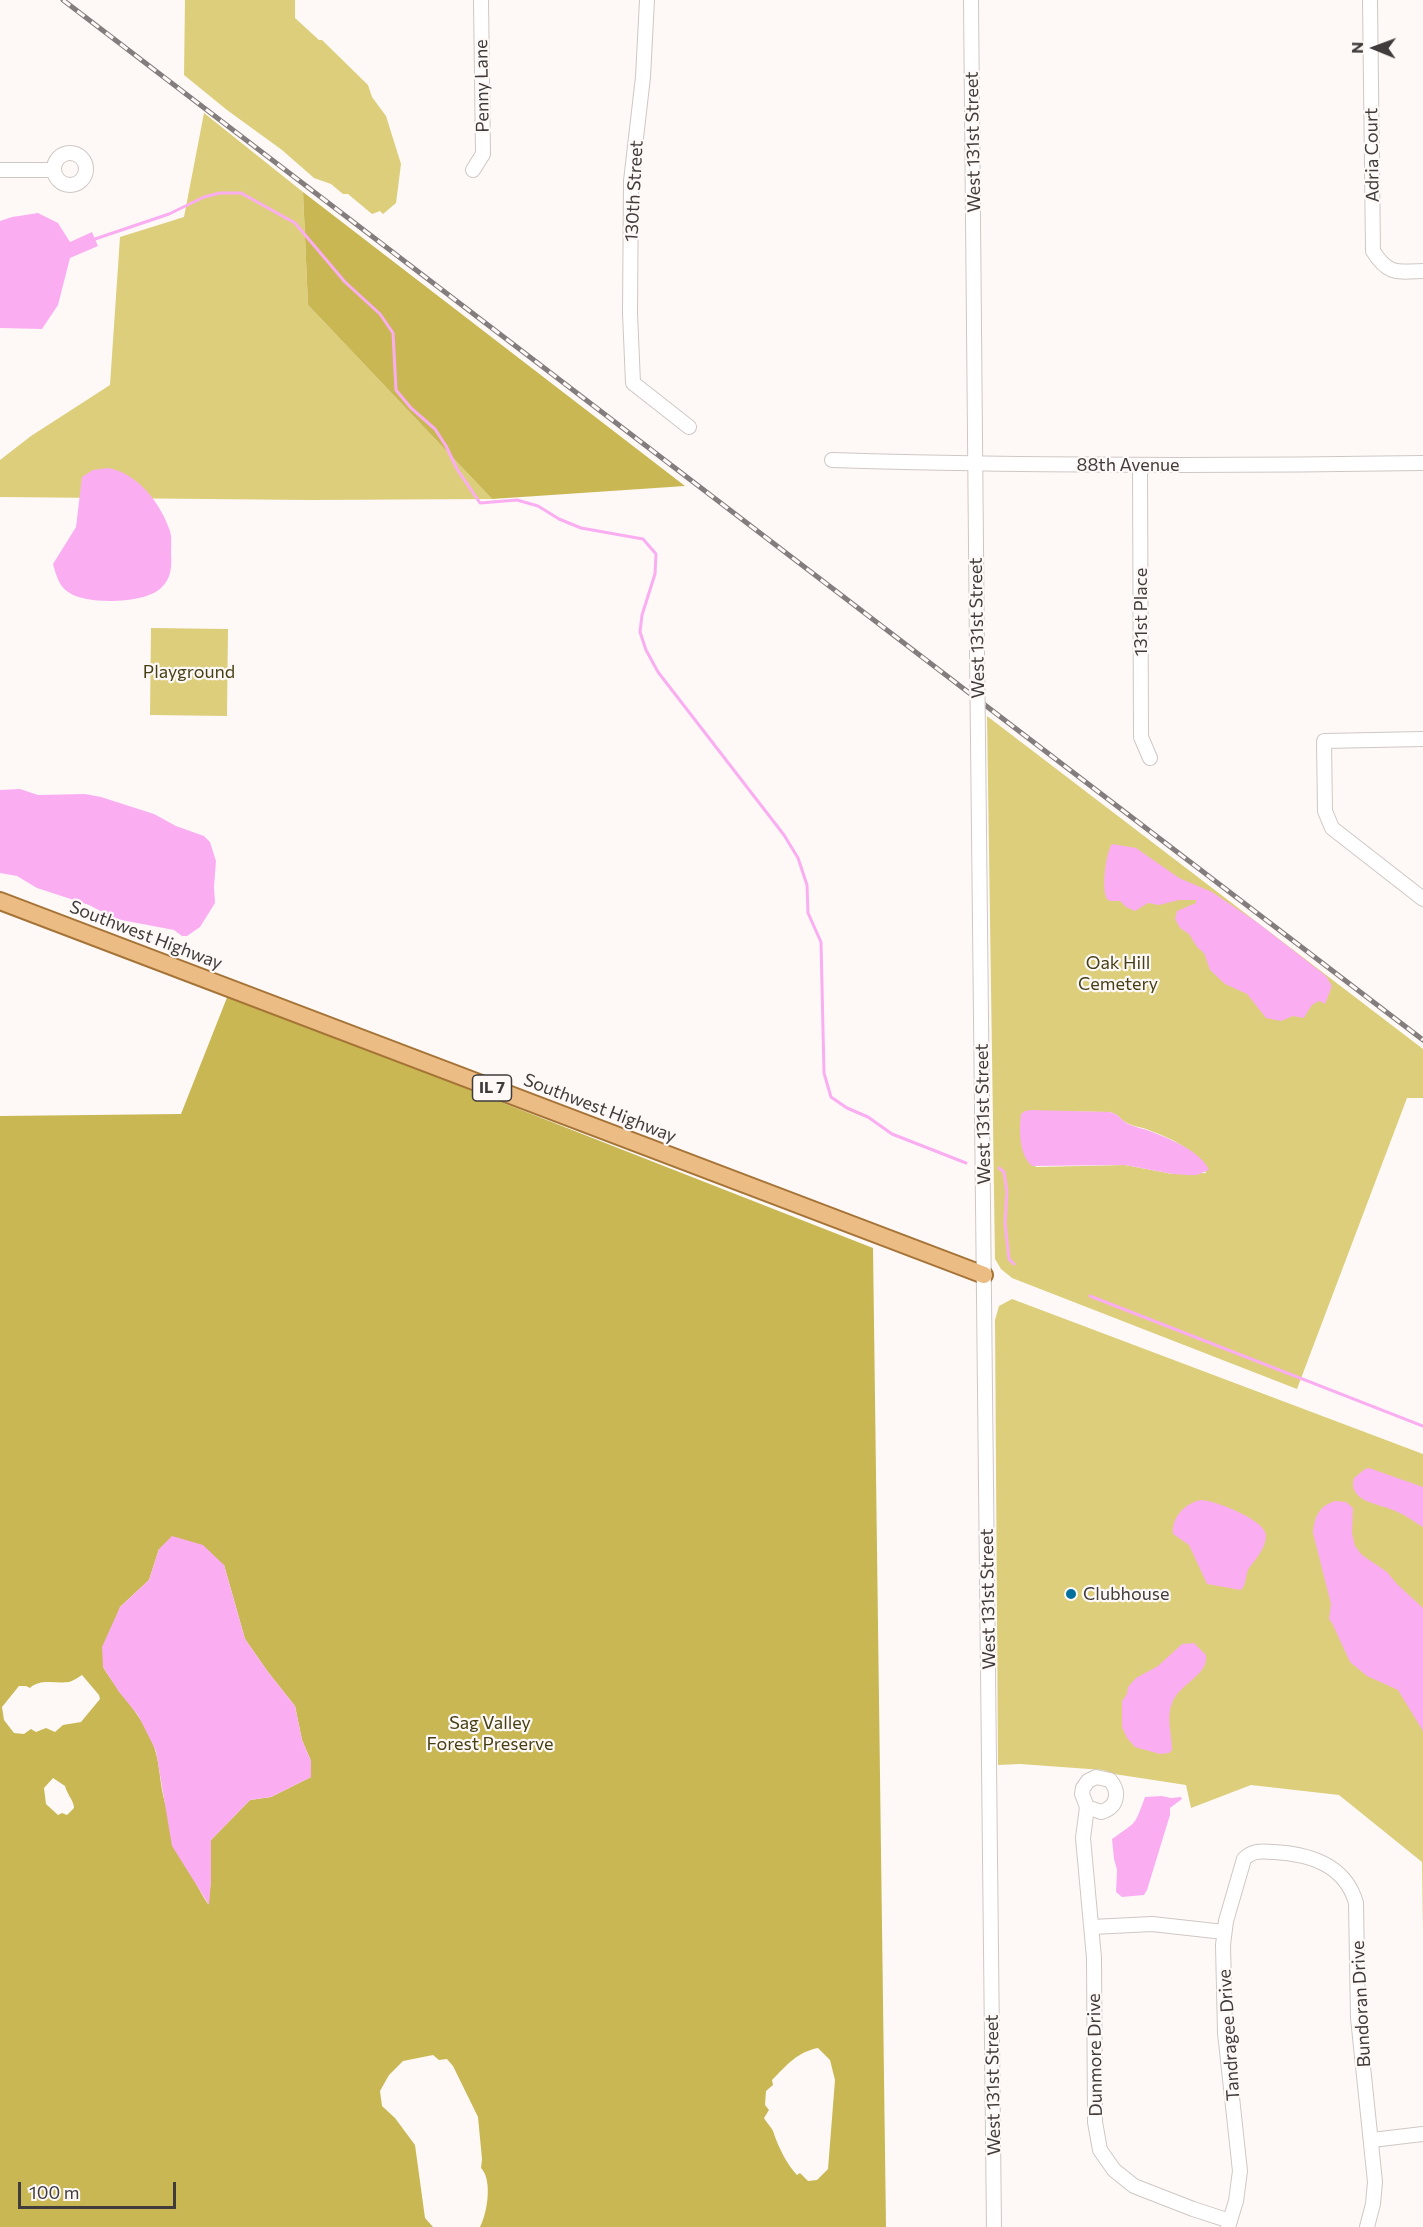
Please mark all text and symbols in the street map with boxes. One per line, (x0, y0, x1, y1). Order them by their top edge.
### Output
north arrow (1345, 18, 1405, 78)
street label: Penny Lane (470, 39, 494, 133)
text: N (1347, 42, 1366, 54)
street label: West 131st Street (961, 71, 985, 213)
street label: Adria Court (1360, 107, 1384, 203)
street label: 130th Street (621, 140, 647, 242)
street label: 88th Avenue (1077, 454, 1179, 476)
street label: West 131st Street (965, 557, 989, 699)
street label: 131st Place (1130, 568, 1152, 656)
park label: Playground (143, 661, 235, 683)
street label: Southwest Highway (66, 896, 226, 974)
park label: Oak Hill Cemetery (1078, 952, 1158, 994)
street label: West 131st Street (971, 1043, 995, 1185)
street label: Southwest Highway (520, 1069, 680, 1147)
road number: IL 7 (472, 1075, 512, 1101)
street label: West 131st Street (976, 1528, 1000, 1670)
place label: Clubhouse (1083, 1583, 1169, 1605)
marker: Clubhouse (1064, 1587, 1078, 1601)
park label: Sag Valley Forest Preserve (427, 1712, 553, 1754)
street label: Bundoran Drive (1347, 1940, 1375, 2068)
street label: Tandragee Drive (1214, 1968, 1244, 2102)
street label: Dunmore Drive (1083, 1993, 1107, 2117)
street label: West 131st Street (981, 2014, 1005, 2156)
scale bar (21, 2170, 178, 2208)
text: 100 m (29, 2181, 79, 2203)

